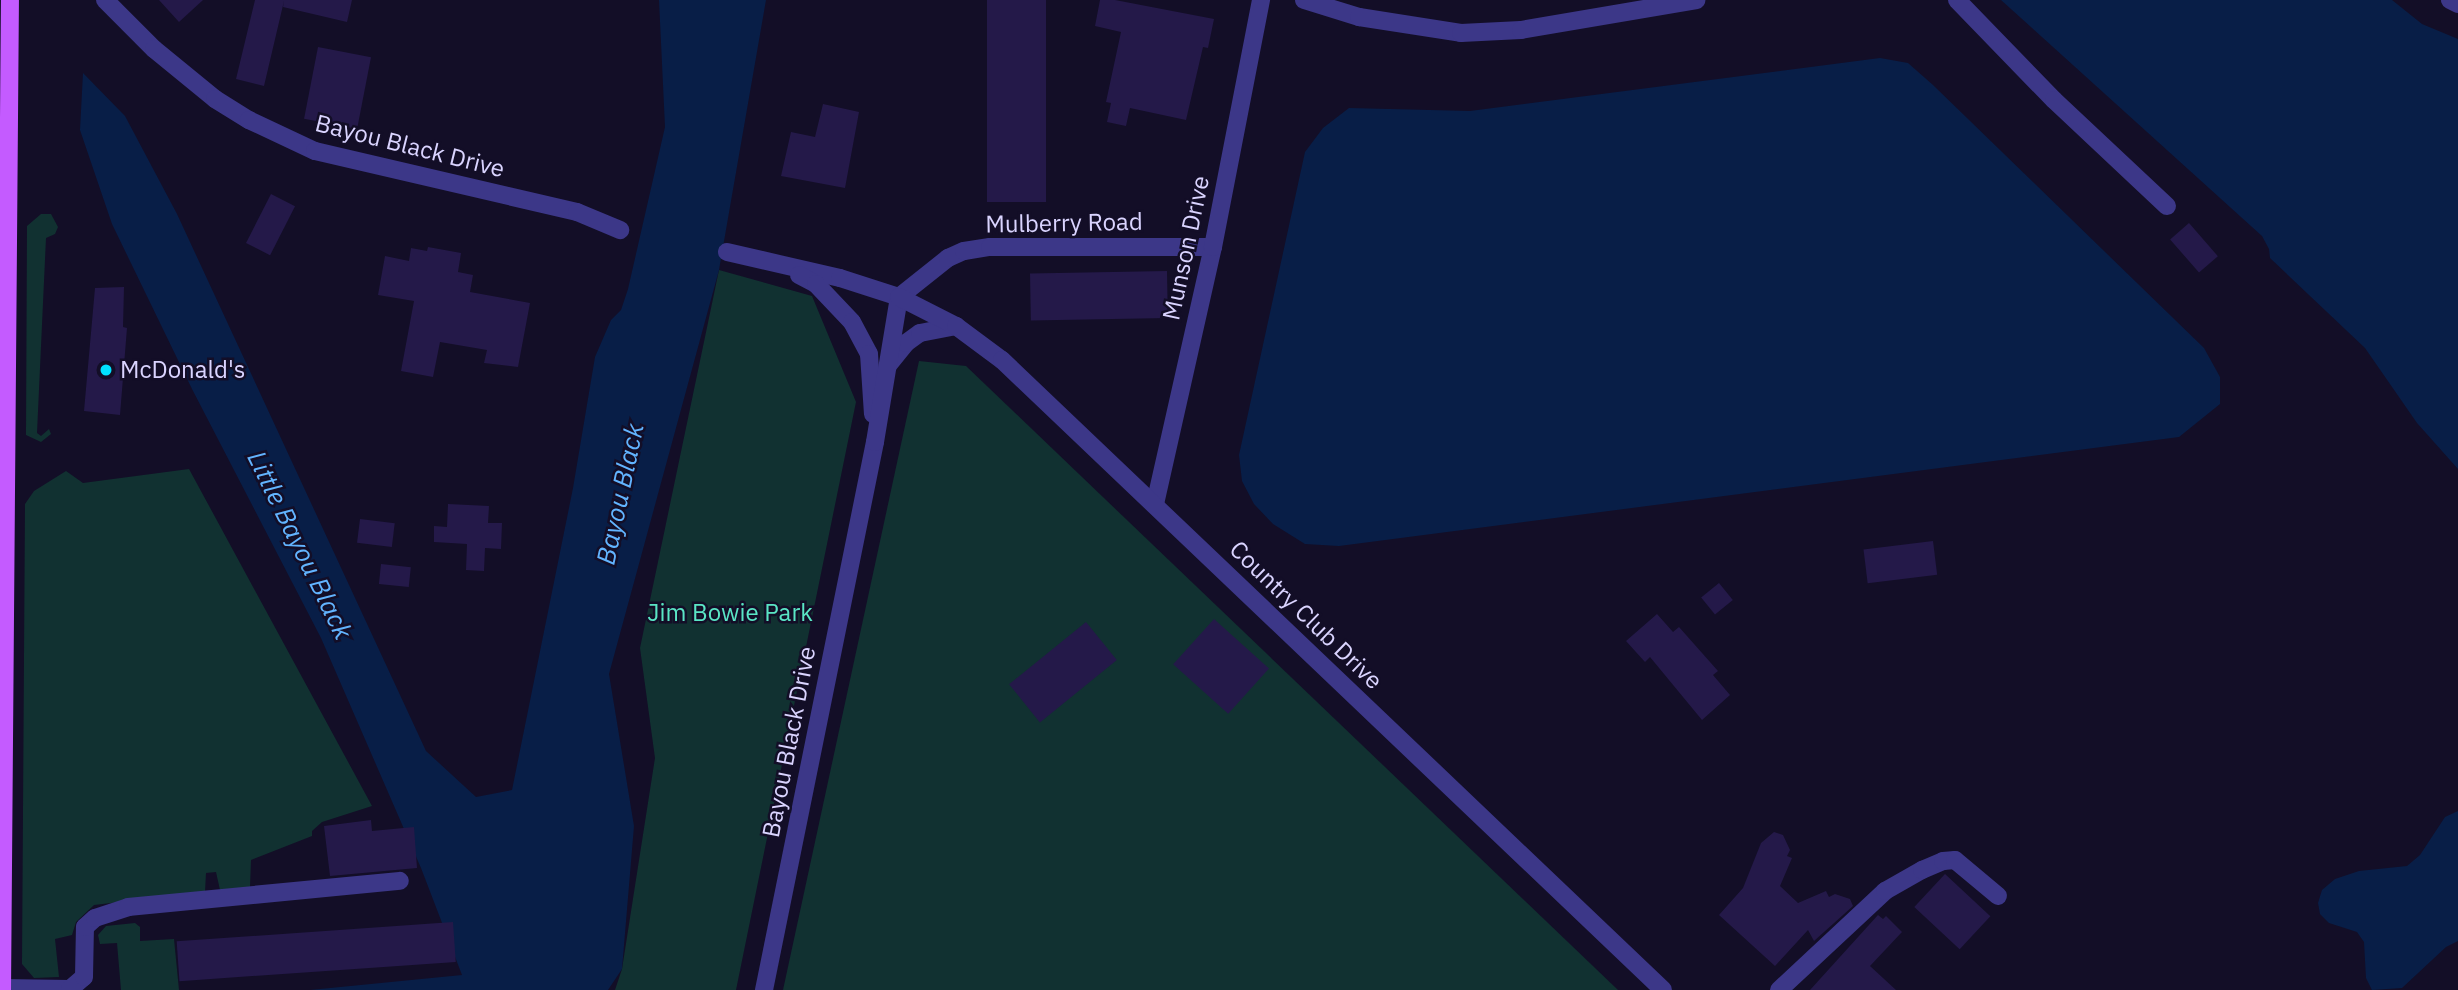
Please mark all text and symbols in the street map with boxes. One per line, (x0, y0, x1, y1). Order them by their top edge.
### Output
street label: Bayou Black Drive (312, 109, 508, 183)
street label: Munson Drive (1157, 173, 1215, 323)
street label: Mulberry Road (985, 207, 1143, 239)
place label: McDonald's (120, 356, 245, 384)
marker: McDonald's (98, 362, 114, 378)
water label: Bayou Black (590, 421, 650, 567)
water label: Little Bayou Black (241, 446, 359, 644)
street label: Country Club Drive (1224, 535, 1388, 695)
park label: Jim Bowie Park (647, 599, 813, 627)
street label: Bayou Black Drive (756, 644, 822, 840)

